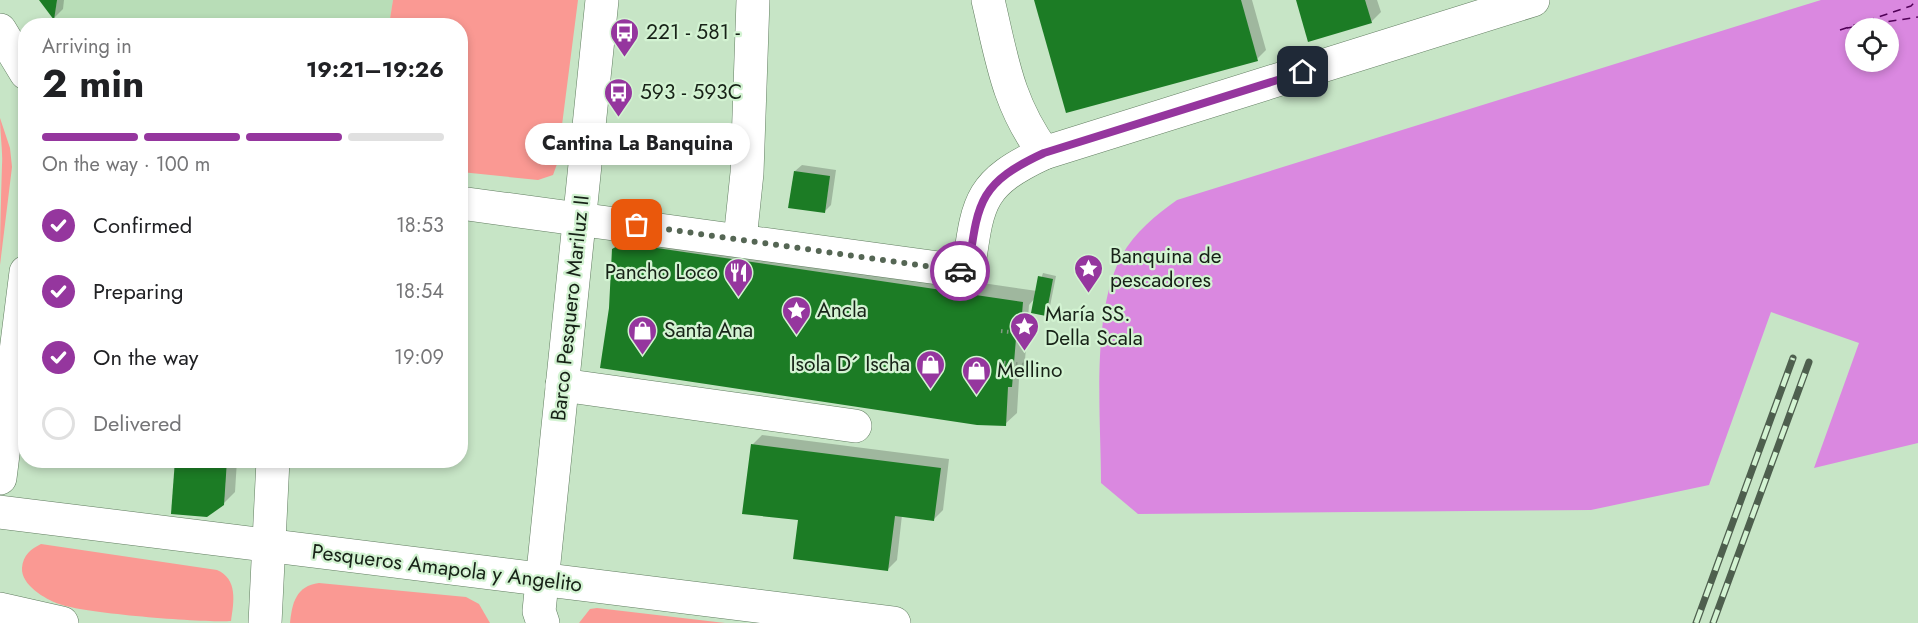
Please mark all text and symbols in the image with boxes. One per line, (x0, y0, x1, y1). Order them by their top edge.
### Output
bus stop icon: 221 - 581 - (609, 16, 641, 58)
place label: 221 - 581 - (646, 17, 740, 47)
map controls (1845, 18, 1899, 72)
button: locate (1845, 18, 1899, 72)
text: Arriving in (42, 32, 132, 61)
pin (1277, 46, 1328, 97)
text: 19:21–19:26 (306, 53, 444, 85)
text: 2 min (42, 55, 144, 112)
icon: home (1286, 55, 1319, 88)
bus stop icon: 593 - 593C (603, 76, 635, 118)
place label: 593 - 593C (640, 77, 742, 107)
callout: Cantina La Banquina (524, 123, 750, 165)
text: Cantina La Banquina (542, 129, 733, 158)
text: On the way · 100 m (42, 150, 210, 179)
street label: Barco Pesquero Mariluz II (543, 194, 597, 422)
pin (611, 199, 662, 250)
icon: bag (620, 208, 653, 241)
icon: check (42, 209, 75, 242)
text: Confirmed (93, 209, 192, 241)
text: 18:53 (396, 211, 444, 240)
courier (930, 241, 990, 301)
place label: Banquina de pescadores (1110, 241, 1222, 295)
place icon: Banquina de pescadores (1073, 252, 1105, 294)
icon: car (944, 255, 977, 288)
restaurant icon: Pancho Loco (723, 256, 755, 298)
place label: Pancho Loco (605, 257, 718, 287)
icon: check (42, 275, 75, 308)
text: Preparing (93, 275, 184, 307)
text: 18:54 (395, 277, 444, 306)
place icon: Ancla (780, 294, 812, 336)
place label: Ancla (817, 295, 867, 325)
place label: María SS. Della Scala (1045, 299, 1143, 353)
place icon: María SS. Della Scala (1008, 310, 1040, 352)
shop icon: Santa Ana (627, 314, 659, 356)
place label: Santa Ana (664, 315, 753, 345)
icon: check (42, 341, 75, 374)
text: On the way (93, 341, 198, 373)
text: 19:09 (394, 343, 444, 372)
shop icon: Isola D´ Ischa (915, 348, 947, 390)
place label: Isola D´ Ischa (790, 349, 910, 379)
shop icon: Mellino (960, 354, 992, 396)
place label: Mellino (997, 355, 1062, 385)
text: Delivered (93, 407, 182, 439)
street label: Pesqueros Amapola y Angelito (310, 537, 584, 599)

